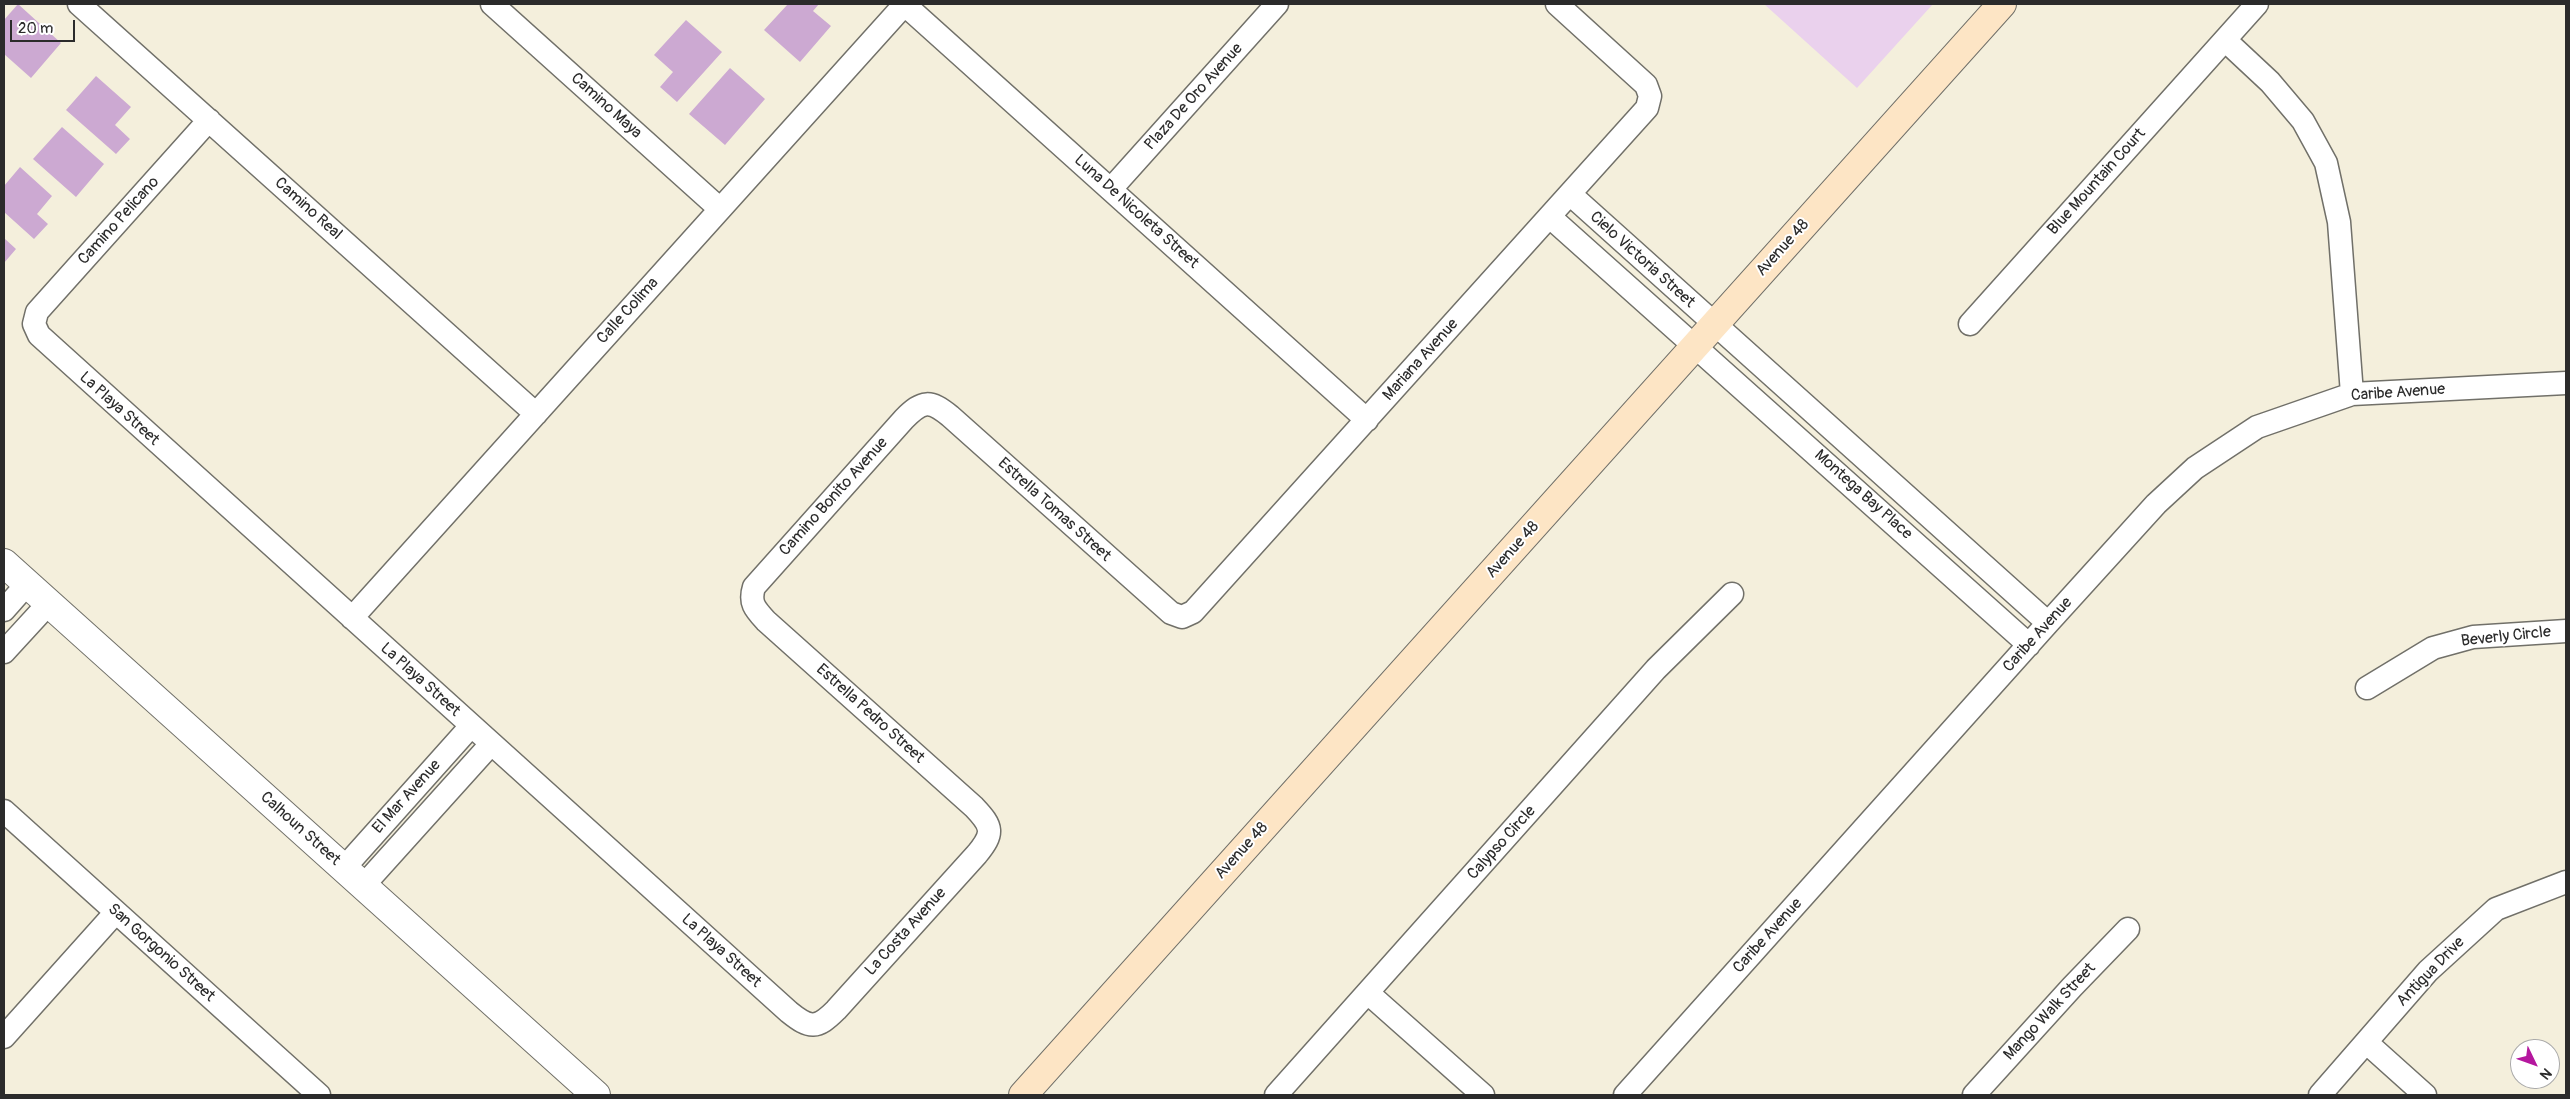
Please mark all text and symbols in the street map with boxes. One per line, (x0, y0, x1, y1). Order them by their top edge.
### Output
scale bar (12, 10, 78, 42)
text: 20 m (18, 19, 53, 38)
street label: Plaza De Oro Avenue (1141, 39, 1247, 155)
street label: Camino Maya (567, 69, 645, 143)
street label: Blue Mountain Court (2044, 125, 2150, 239)
street label: Luna De Nicoleta Street (1070, 151, 1202, 273)
street label: Camino Pelicano (74, 173, 164, 269)
street label: Camino Real (270, 174, 346, 244)
street label: Cielo Victoria Street (1585, 208, 1699, 312)
street label: Avenue 48 (1752, 216, 1814, 280)
street label: Calle Colima (593, 274, 663, 348)
street label: Mariana Avenue (1379, 315, 1463, 405)
street label: La Playa Street (75, 368, 163, 450)
street label: Caribe Avenue (2350, 380, 2446, 406)
street label: Camino Bonito Avenue (776, 434, 892, 560)
street label: Montega Bay Place (1810, 446, 1916, 544)
street label: Estrella Tomas Street (993, 454, 1115, 566)
street label: Avenue 48 (1482, 518, 1544, 582)
street label: Caribe Avenue (1999, 594, 2077, 676)
street label: Beverly Circle (2460, 623, 2552, 651)
street label: La Playa Street (376, 639, 464, 721)
street label: Estrella Pedro Street (812, 660, 928, 768)
street label: El Mar Avenue (369, 756, 445, 838)
street label: Calhoun Street (256, 788, 344, 870)
street label: Calypso Circle (1464, 802, 1540, 884)
street label: Avenue 48 (1211, 819, 1273, 883)
street label: La Costa Avenue (861, 884, 951, 980)
street label: Caribe Avenue (1729, 895, 1807, 977)
street label: San Gorgonio Street (103, 900, 219, 1006)
street label: La Playa Street (677, 910, 765, 992)
street label: Antigua Drive (2393, 933, 2469, 1011)
street label: Mango Walk Street (2000, 959, 2100, 1065)
north arrow (2510, 1039, 2560, 1089)
text: N (2536, 1064, 2555, 1083)

